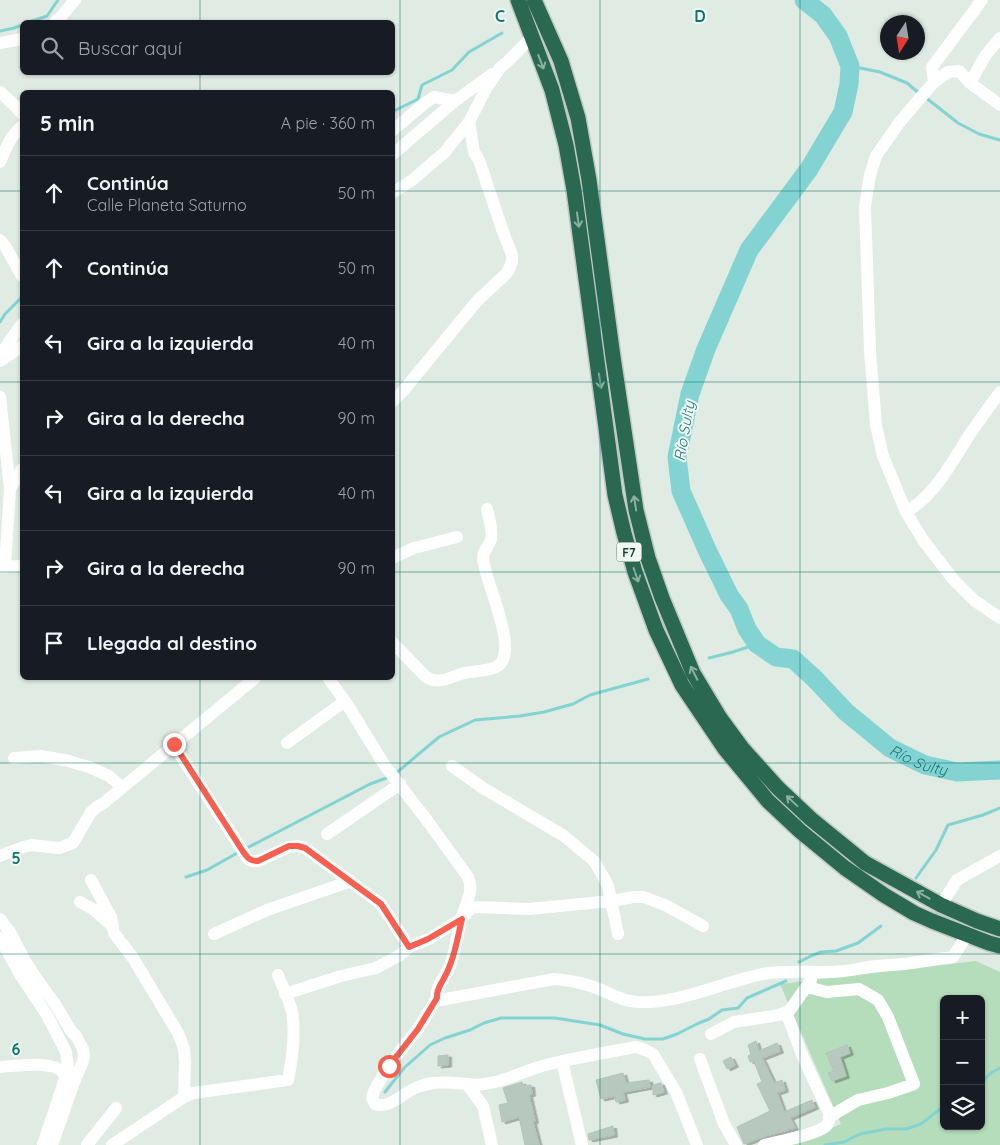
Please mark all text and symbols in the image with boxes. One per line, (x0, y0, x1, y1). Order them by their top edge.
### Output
text: C (495, 6, 505, 26)
text: D (694, 6, 706, 26)
north arrow (880, 15, 925, 60)
search box (20, 20, 395, 75)
icon: search (38, 34, 66, 62)
text: Buscar aquí (78, 36, 182, 60)
one-way arrow (537, 54, 546, 69)
text: 5 min (40, 110, 95, 136)
text: A pie · 360 m (281, 113, 375, 133)
text: Continúa (87, 171, 169, 195)
icon: ahead (40, 179, 68, 207)
text: 50 m (338, 183, 375, 203)
text: Calle Planeta Saturno (87, 195, 247, 215)
one-way arrow (574, 212, 584, 228)
icon: ahead (40, 254, 68, 282)
text: Continúa (87, 256, 169, 280)
text: 50 m (338, 258, 375, 278)
icon: left (40, 329, 68, 357)
text: Gira a la izquierda (87, 331, 254, 355)
text: 40 m (338, 333, 375, 353)
one-way arrow (595, 373, 605, 389)
water label: Río Sulty (669, 398, 699, 462)
icon: right (40, 404, 68, 432)
text: Gira a la derecha (87, 406, 245, 430)
text: 90 m (338, 408, 375, 428)
icon: left (40, 479, 68, 507)
text: Gira a la izquierda (87, 481, 254, 505)
text: 40 m (338, 483, 375, 503)
one-way arrow (629, 496, 639, 512)
road number: F7 (616, 542, 642, 562)
icon: right (40, 554, 68, 582)
text: Gira a la derecha (87, 556, 245, 580)
text: 90 m (338, 558, 375, 578)
one-way arrow (632, 566, 642, 582)
icon: arrive (40, 629, 68, 657)
text: Llegada al destino (87, 631, 257, 655)
one-way arrow (689, 666, 698, 681)
route end (163, 733, 186, 756)
water label: Río Sulty (887, 740, 951, 779)
one-way arrow (785, 795, 798, 807)
text: 5 (11, 848, 21, 868)
one-way arrow (916, 890, 931, 900)
map controls (940, 995, 985, 1130)
button: + (940, 995, 985, 1040)
text: 6 (12, 1039, 21, 1059)
button: − (940, 1040, 985, 1085)
route start (378, 1055, 401, 1078)
button: layers (940, 1085, 985, 1130)

